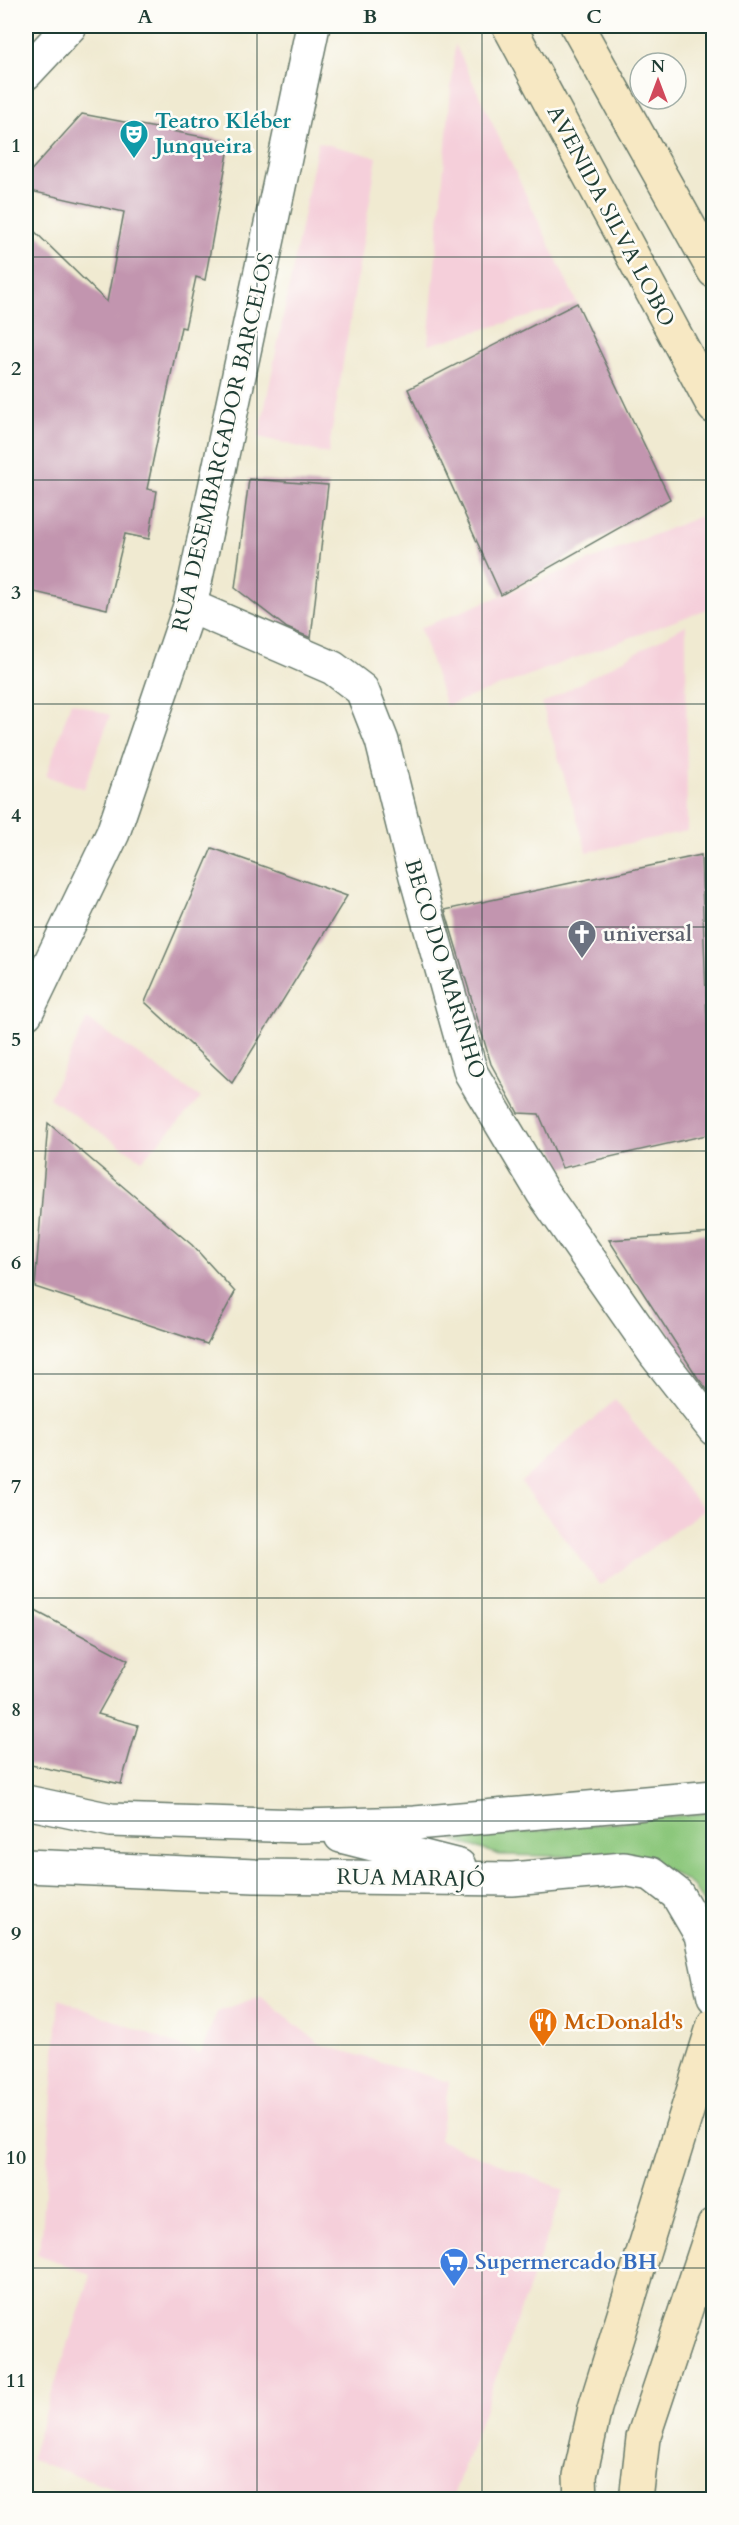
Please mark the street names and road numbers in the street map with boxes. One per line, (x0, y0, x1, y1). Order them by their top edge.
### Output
street label: AVENIDA SILVA LOBO (540, 100, 682, 332)
street label: RUA DESEMBARGADOR BARCELOS (165, 250, 281, 634)
street label: BECO DO MARINHO (397, 855, 493, 1083)
street label: RUA MARAJÓ (336, 1862, 484, 1894)

